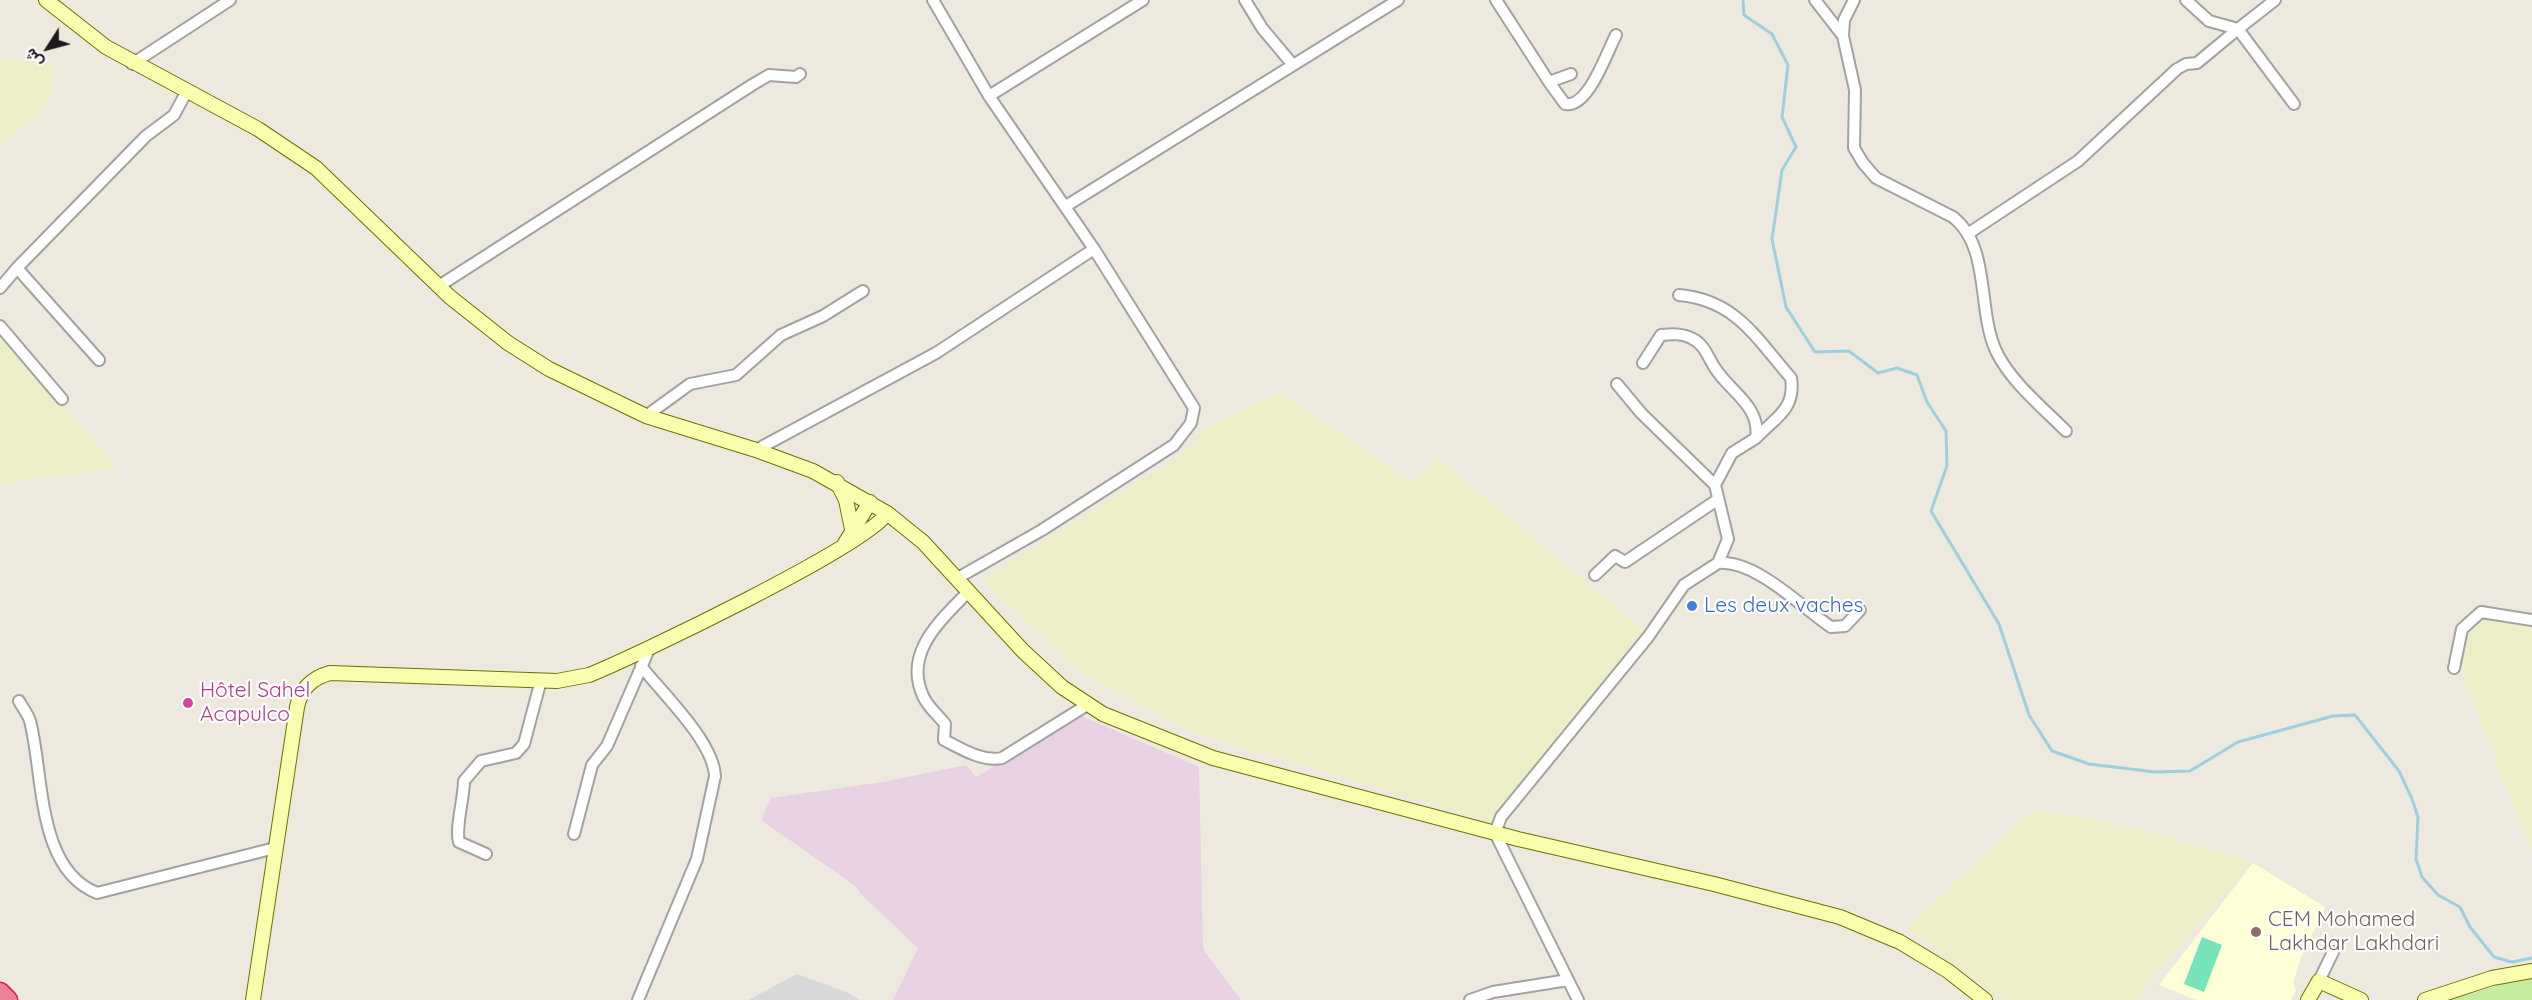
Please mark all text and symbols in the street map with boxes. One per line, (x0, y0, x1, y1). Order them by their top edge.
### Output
north arrow (18, 18, 78, 78)
text: ش (20, 45, 47, 72)
place label: Les deux vaches (1704, 593, 1863, 619)
marker: Les deux vaches (1685, 599, 1699, 613)
place label: Hôtel Sahel Acapulco (200, 678, 310, 728)
marker: Hôtel Sahel Acapulco (181, 696, 195, 710)
place label: CEM Mohamed Lakhdar Lakhdari (2268, 907, 2439, 957)
marker: CEM Mohamed Lakhdar Lakhdari (2249, 925, 2263, 939)

